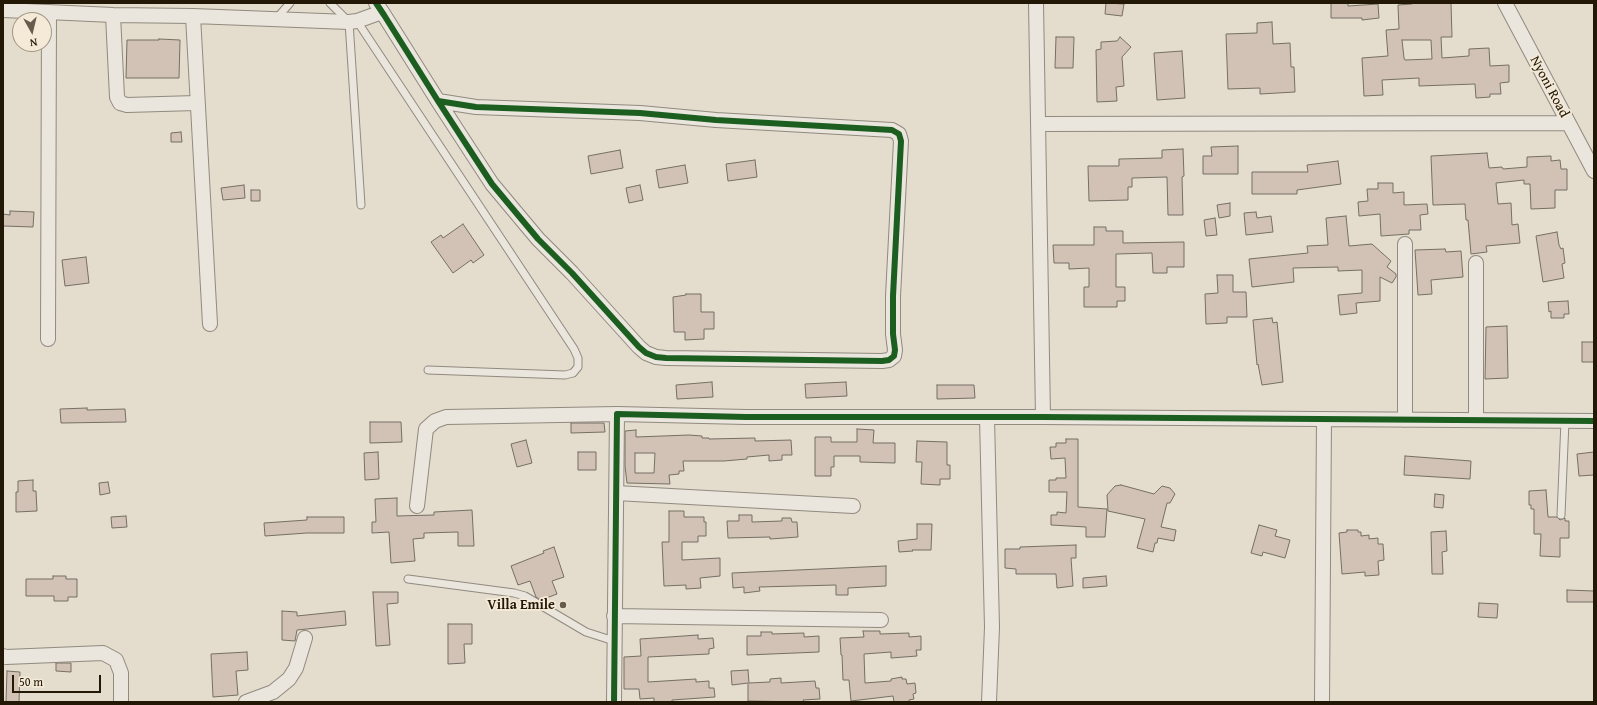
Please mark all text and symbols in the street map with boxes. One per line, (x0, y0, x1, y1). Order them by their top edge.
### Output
north arrow (12, 12, 52, 52)
text: N (29, 34, 38, 51)
street label: Nyoni Road (1526, 53, 1572, 121)
place label: Villa Emile (487, 597, 555, 613)
marker: Villa Emile (558, 600, 568, 610)
scale bar (14, 667, 103, 693)
text: 50 m (19, 673, 43, 690)

